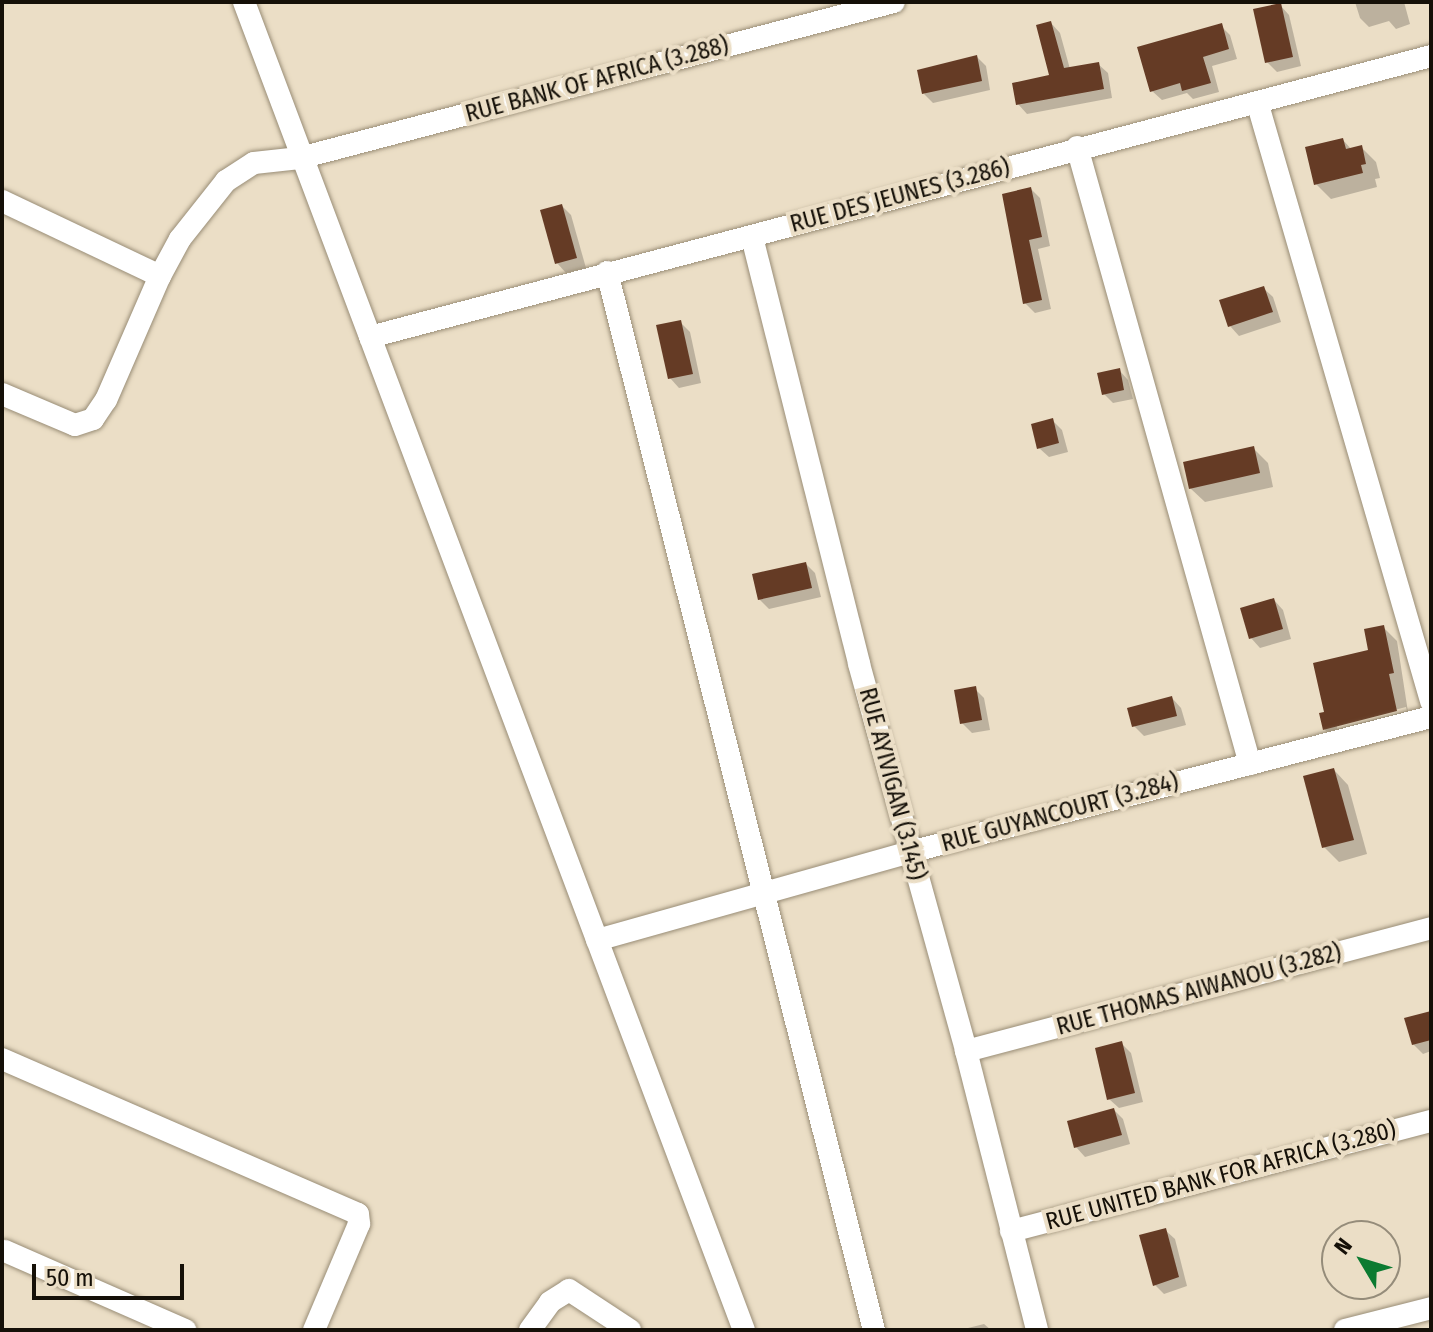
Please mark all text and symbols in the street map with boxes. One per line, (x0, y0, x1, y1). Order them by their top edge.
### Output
street label: RUE BANK OF AFRICA (3.288) (462, 31, 732, 129)
street label: RUE DES JEUNES (3.286) (787, 153, 1013, 239)
street label: RUE AYIVIGAN (3.145) (852, 685, 932, 883)
street label: RUE GUYANCOURT (3.284) (938, 767, 1182, 859)
street label: RUE THOMAS AIWANOU (3.282) (1053, 938, 1345, 1042)
street label: RUE UNITED BANK FOR AFRICA (3.280) (1043, 1115, 1399, 1237)
north arrow (1321, 1220, 1401, 1300)
text: N (1329, 1233, 1358, 1260)
scale bar (36, 1248, 188, 1298)
text: 50 m (46, 1264, 94, 1292)

